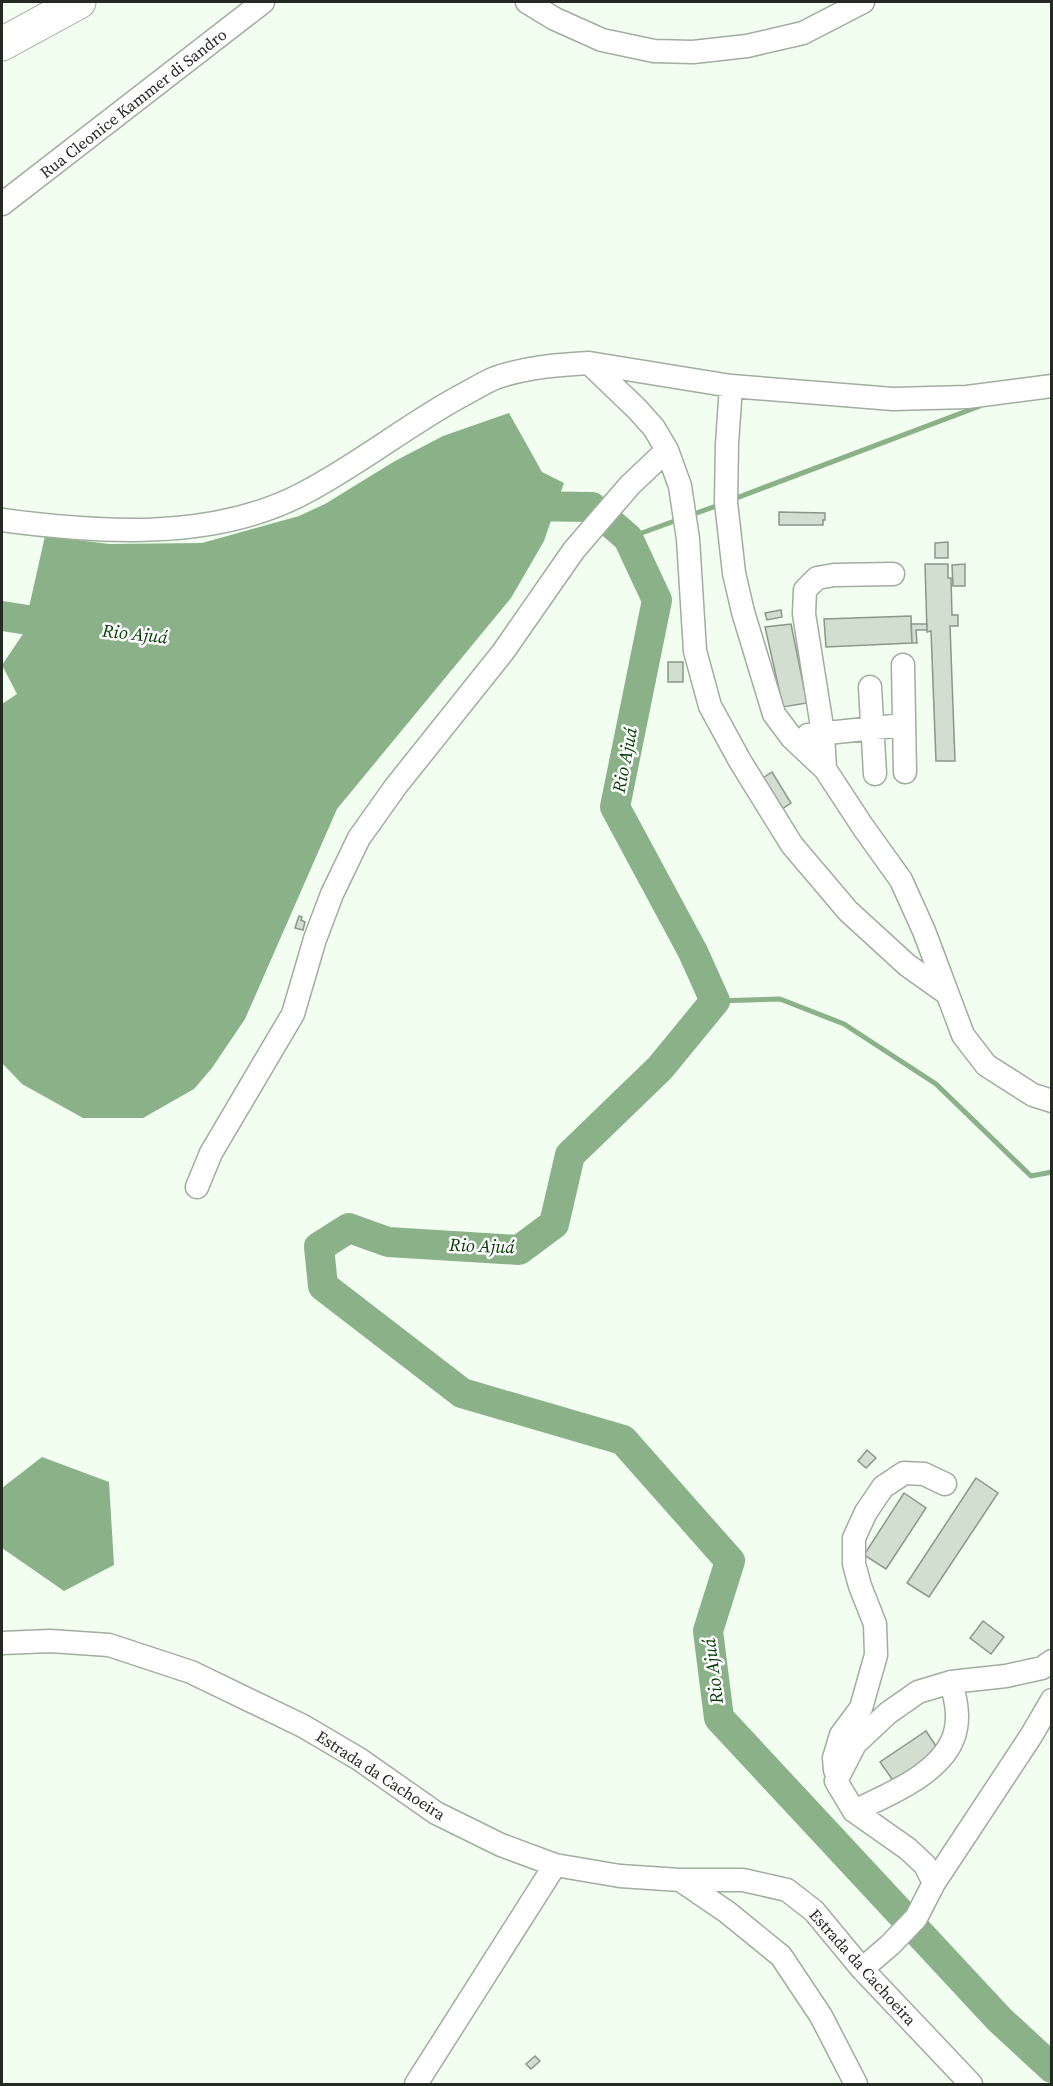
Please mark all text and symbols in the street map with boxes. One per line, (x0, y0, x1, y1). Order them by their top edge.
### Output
street label: Rua Cleonice Kammer di Sandro (35, 23, 231, 183)
water label: Rio Ajuá (100, 618, 170, 649)
water label: Rio Ajuá (606, 725, 643, 796)
water label: Rio Ajuá (448, 1232, 516, 1259)
water label: Rio Ajuá (696, 1636, 729, 1706)
street label: Estrada da Cachoeira (312, 1725, 451, 1826)
street label: Estrada da Cachoeira (805, 1904, 922, 2031)

